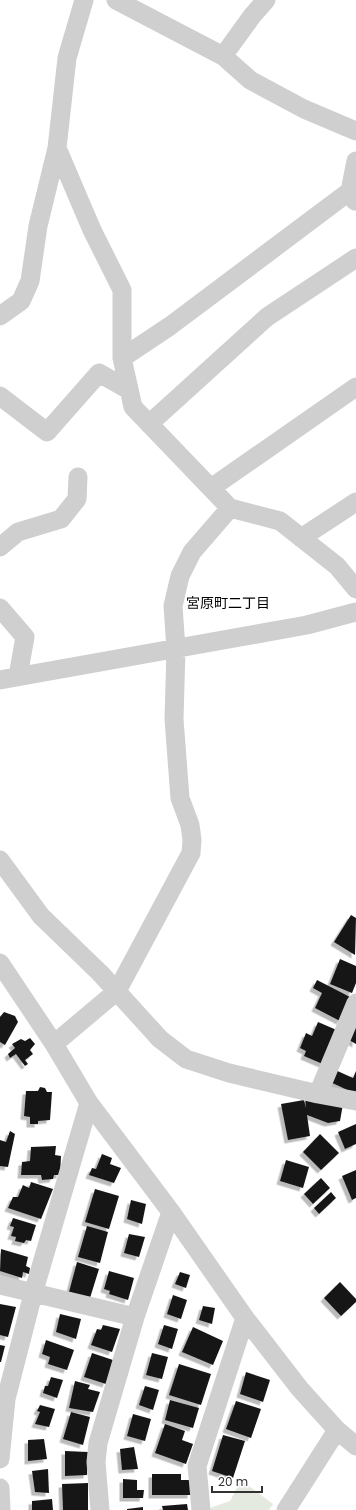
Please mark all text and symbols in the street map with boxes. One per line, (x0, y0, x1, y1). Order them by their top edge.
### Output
district label: 宮原町二丁目 (186, 593, 270, 613)
scale bar (212, 1468, 262, 1494)
text: 20 m (218, 1473, 248, 1490)

